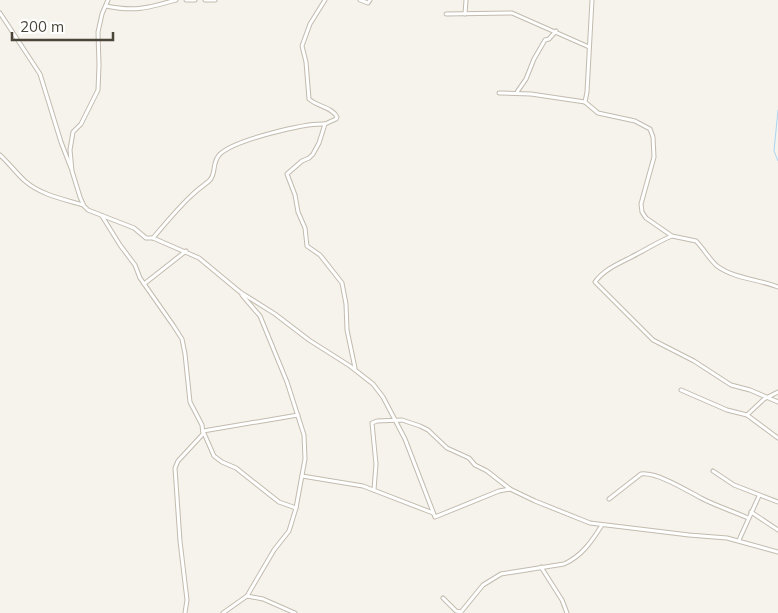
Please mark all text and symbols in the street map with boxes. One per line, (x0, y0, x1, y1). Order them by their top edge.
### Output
scale bar (12, 10, 114, 42)
text: 200 m (20, 17, 64, 36)

